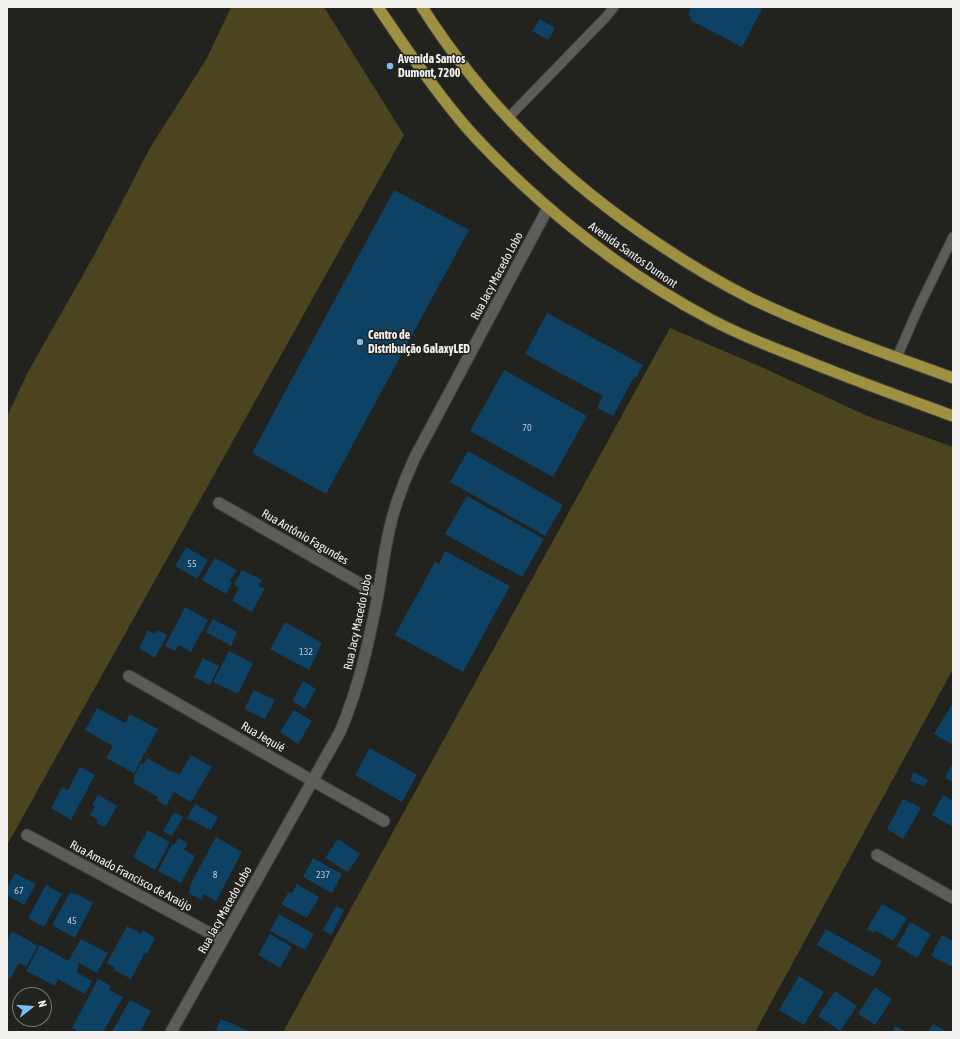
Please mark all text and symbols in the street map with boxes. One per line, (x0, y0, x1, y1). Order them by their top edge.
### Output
place label: Avenida Santos Dumont, 7200 (398, 52, 465, 80)
marker: Avenida Santos Dumont, 7200 (385, 61, 395, 71)
street label: Avenida Santos Dumont (586, 219, 680, 291)
street label: Rua Jacy Macedo Lobo (468, 230, 526, 322)
place label: Centro de Distribuição GalaxyLED (368, 328, 470, 356)
marker: Centro de Distribuição GalaxyLED (355, 337, 365, 347)
house number: 70 (522, 422, 532, 434)
street label: Rua Antônio Fagundes (259, 506, 351, 568)
house number: 55 (187, 558, 197, 570)
street label: Rua Jacy Macedo Lobo (341, 573, 375, 671)
house number: 132 (299, 646, 313, 658)
street label: Rua Jequié (239, 719, 287, 755)
street label: Rua Amado Francisco de Araújo (67, 838, 195, 914)
street label: Rua Jacy Macedo Lobo (195, 864, 255, 956)
house number: 8 (213, 869, 217, 881)
house number: 237 (316, 869, 330, 881)
house number: 67 (14, 885, 24, 897)
house number: 45 (67, 915, 77, 927)
north arrow (12, 987, 52, 1027)
text: N (36, 999, 49, 1009)

